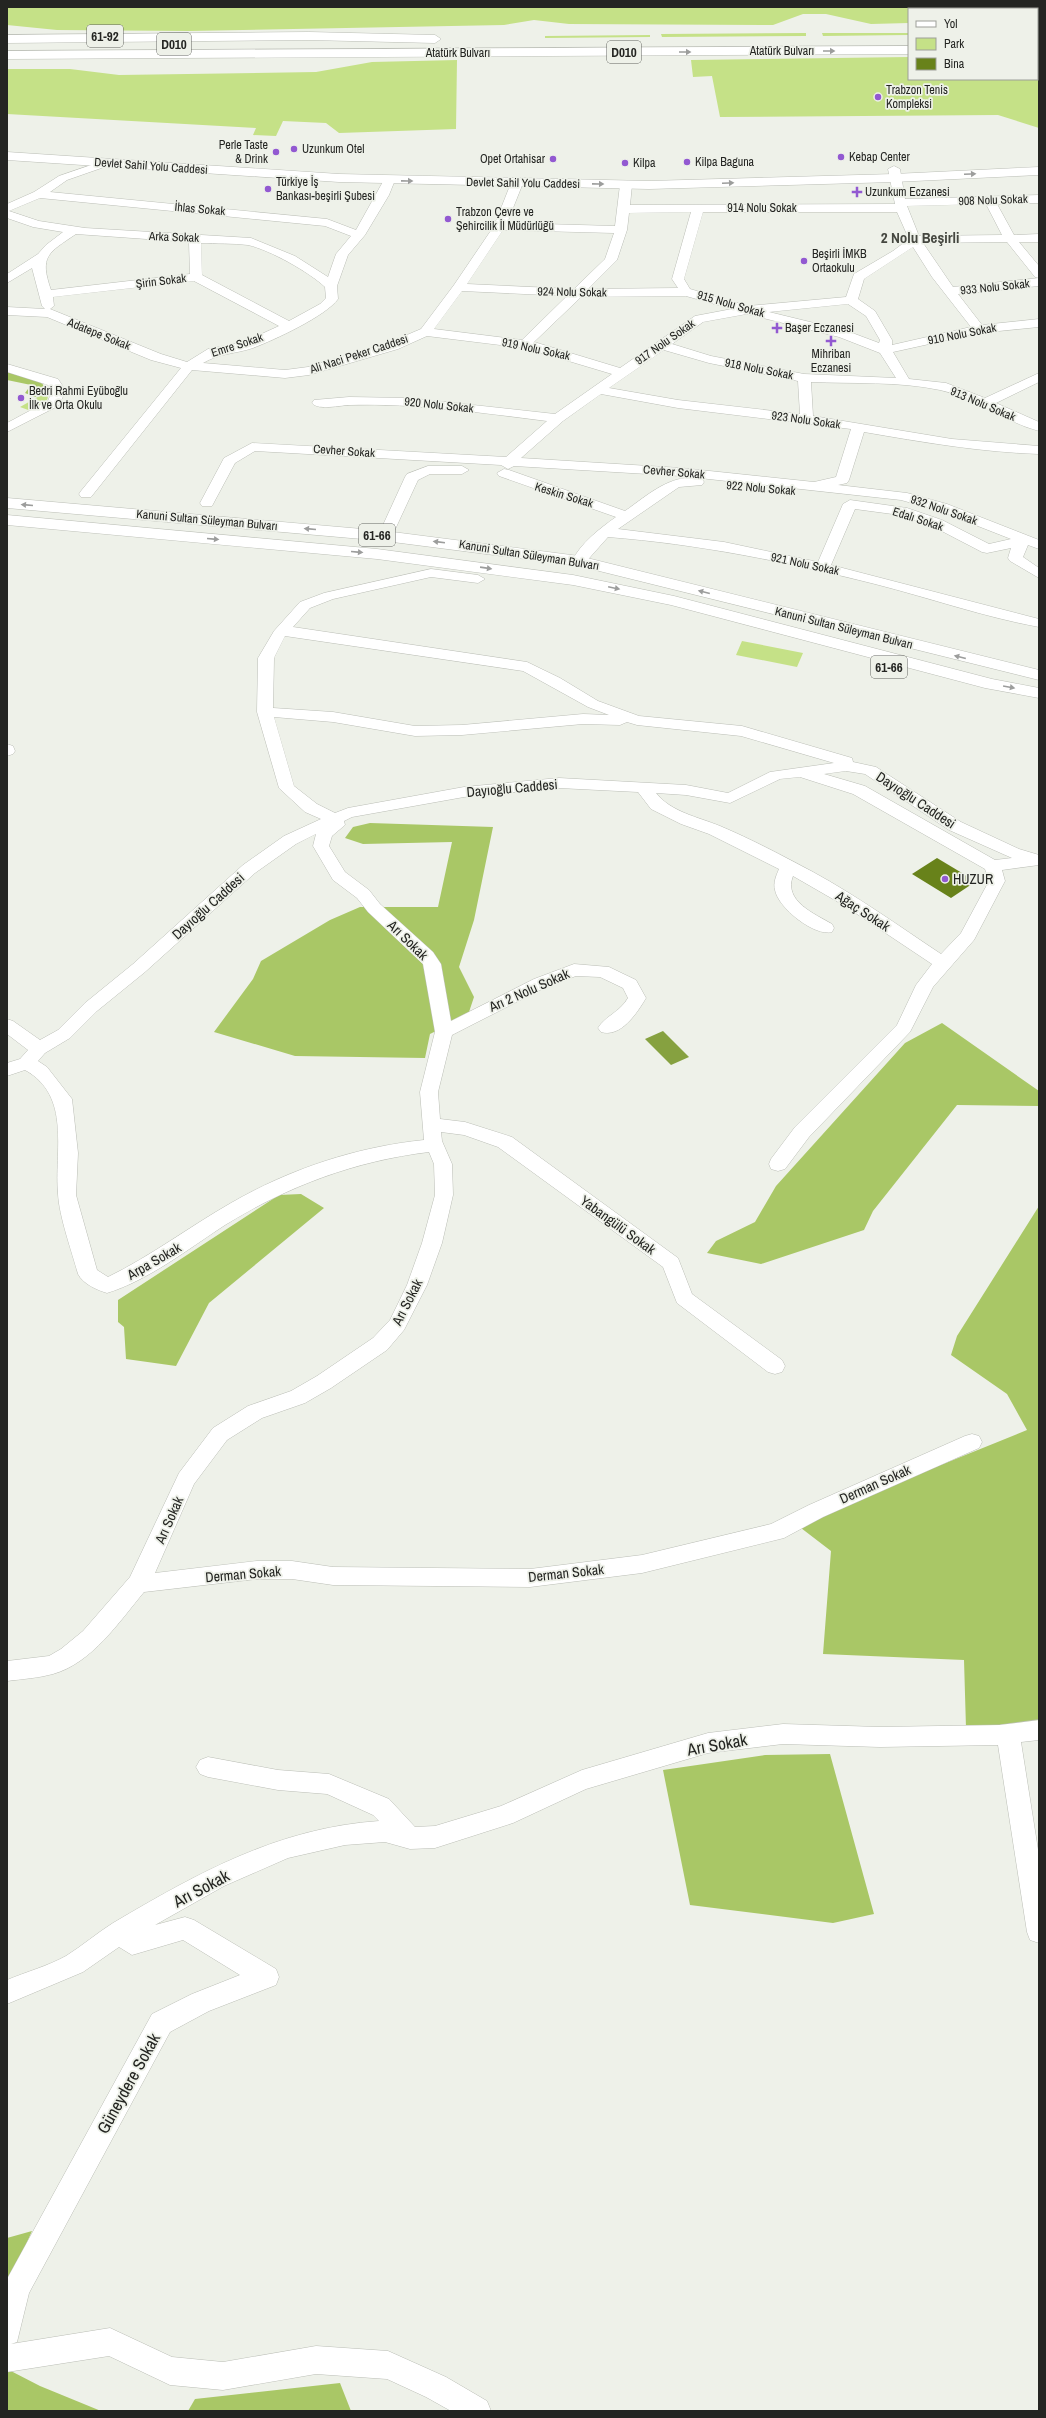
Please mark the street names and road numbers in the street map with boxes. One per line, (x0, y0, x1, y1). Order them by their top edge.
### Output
road number: 61-92 (87, 25, 123, 47)
road number: D010 (157, 33, 191, 55)
road number: D010 (607, 41, 641, 63)
street label: Atatürk Bulvarı (749, 43, 814, 59)
street label: Atatürk Bulvarı (425, 45, 490, 61)
street label: Devlet Sahil Yolu Caddesi (94, 154, 208, 178)
street label: Devlet Sahil Yolu Caddesi (466, 174, 580, 192)
street label: 908 Nolu Sokak (958, 191, 1028, 209)
street label: İhlas Sokak (174, 199, 226, 219)
street label: 914 Nolu Sokak (727, 200, 797, 216)
street label: Arka Sokak (148, 228, 199, 246)
street label: Şirin Sokak (135, 270, 187, 292)
street label: 933 Nolu Sokak (960, 275, 1030, 299)
street label: 924 Nolu Sokak (537, 283, 607, 301)
street label: 915 Nolu Sokak (695, 287, 767, 321)
street label: Adatepe Sokak (64, 314, 133, 354)
street label: 917 Nolu Sokak (632, 315, 698, 368)
street label: 910 Nolu Sokak (926, 320, 998, 348)
street label: Emre Sokak (209, 329, 265, 361)
street label: Ali Naci Peker Caddesi (307, 331, 410, 378)
street label: 919 Nolu Sokak (500, 334, 572, 364)
street label: 918 Nolu Sokak (723, 355, 795, 383)
street label: 913 Nolu Sokak (948, 383, 1018, 425)
street label: 920 Nolu Sokak (404, 393, 474, 417)
street label: 923 Nolu Sokak (770, 407, 842, 433)
street label: Cevher Sokak (313, 441, 375, 461)
street label: Cevher Sokak (643, 461, 706, 483)
street label: 922 Nolu Sokak (726, 477, 796, 499)
street label: Keskin Sokak (533, 479, 595, 511)
street label: 932 Nolu Sokak (909, 491, 980, 529)
street label: Edalı Sokak (891, 503, 946, 535)
street label: Kanuni Sultan Süleyman Bulvarı (136, 506, 278, 534)
road number: 61-66 (359, 524, 395, 546)
street label: Kanuni Sultan Süleyman Bulvarı (458, 536, 600, 574)
street label: 921 Nolu Sokak (769, 549, 841, 579)
street label: Kanuni Sultan Süleyman Bulvarı (773, 603, 915, 653)
road number: 61-66 (871, 656, 907, 678)
street label: Dayıoğlu Caddesi (873, 768, 959, 832)
street label: Dayıoğlu Caddesi (466, 775, 558, 801)
street label: Dayıoğlu Caddesi (168, 869, 248, 943)
street label: Ağaç Sokak (832, 886, 894, 935)
street label: Arı Sokak (383, 916, 432, 964)
street label: Arı 2 Nolu Sokak (485, 964, 572, 1016)
street label: Yabangülü Sokak (577, 1192, 660, 1259)
street label: Arpa Sokak (123, 1238, 184, 1284)
street label: Arı Sokak (387, 1276, 426, 1329)
street label: Derman Sokak (837, 1460, 914, 1508)
street label: Arı Sokak (150, 1493, 187, 1547)
street label: Derman Sokak (527, 1560, 605, 1586)
street label: Derman Sokak (204, 1562, 282, 1586)
street label: Arı Sokak (684, 1727, 749, 1761)
street label: Arı Sokak (168, 1864, 233, 1913)
street label: Güneydere Sokak (91, 2029, 165, 2137)

